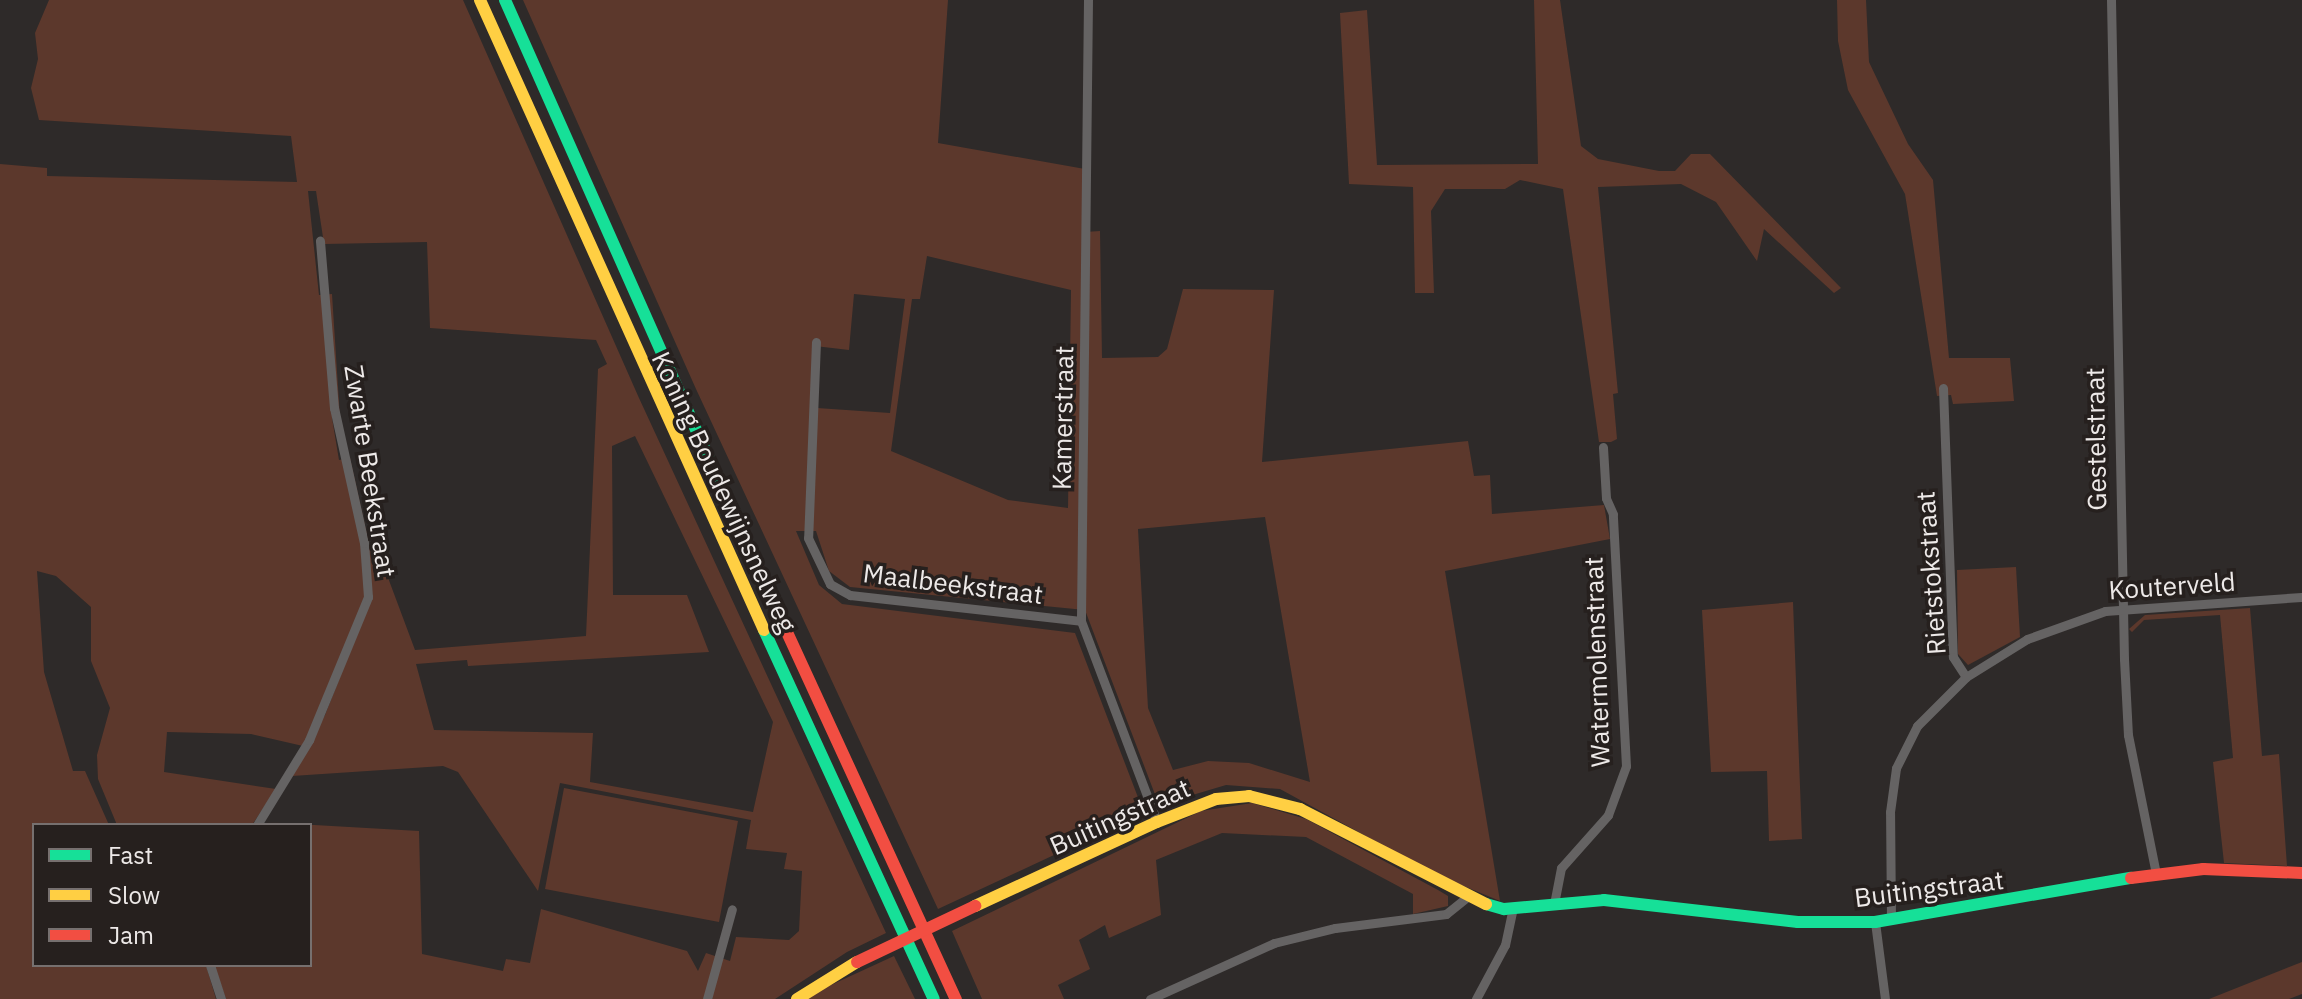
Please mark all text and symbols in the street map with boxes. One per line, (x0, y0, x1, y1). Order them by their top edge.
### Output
street label: Kamerstraat (1046, 346, 1080, 490)
street label: Koning Boudewijnsnelweg (645, 347, 803, 637)
street label: Zwarte Beekstraat (338, 363, 402, 579)
street label: Gestelstraat (2079, 367, 2113, 511)
street label: Rietstokstraat (1910, 490, 1952, 656)
street label: Watermolenstraat (1578, 556, 1616, 768)
street label: Maalbeekstraat (861, 557, 1045, 611)
street label: Kouterveld (2107, 566, 2237, 606)
street label: Buitingstraat (1045, 772, 1195, 862)
legend (32, 823, 312, 967)
text: Fast (108, 839, 153, 871)
street label: Buitingstraat (1853, 864, 2005, 914)
text: Slow (108, 879, 160, 911)
text: Jam (108, 919, 154, 951)

